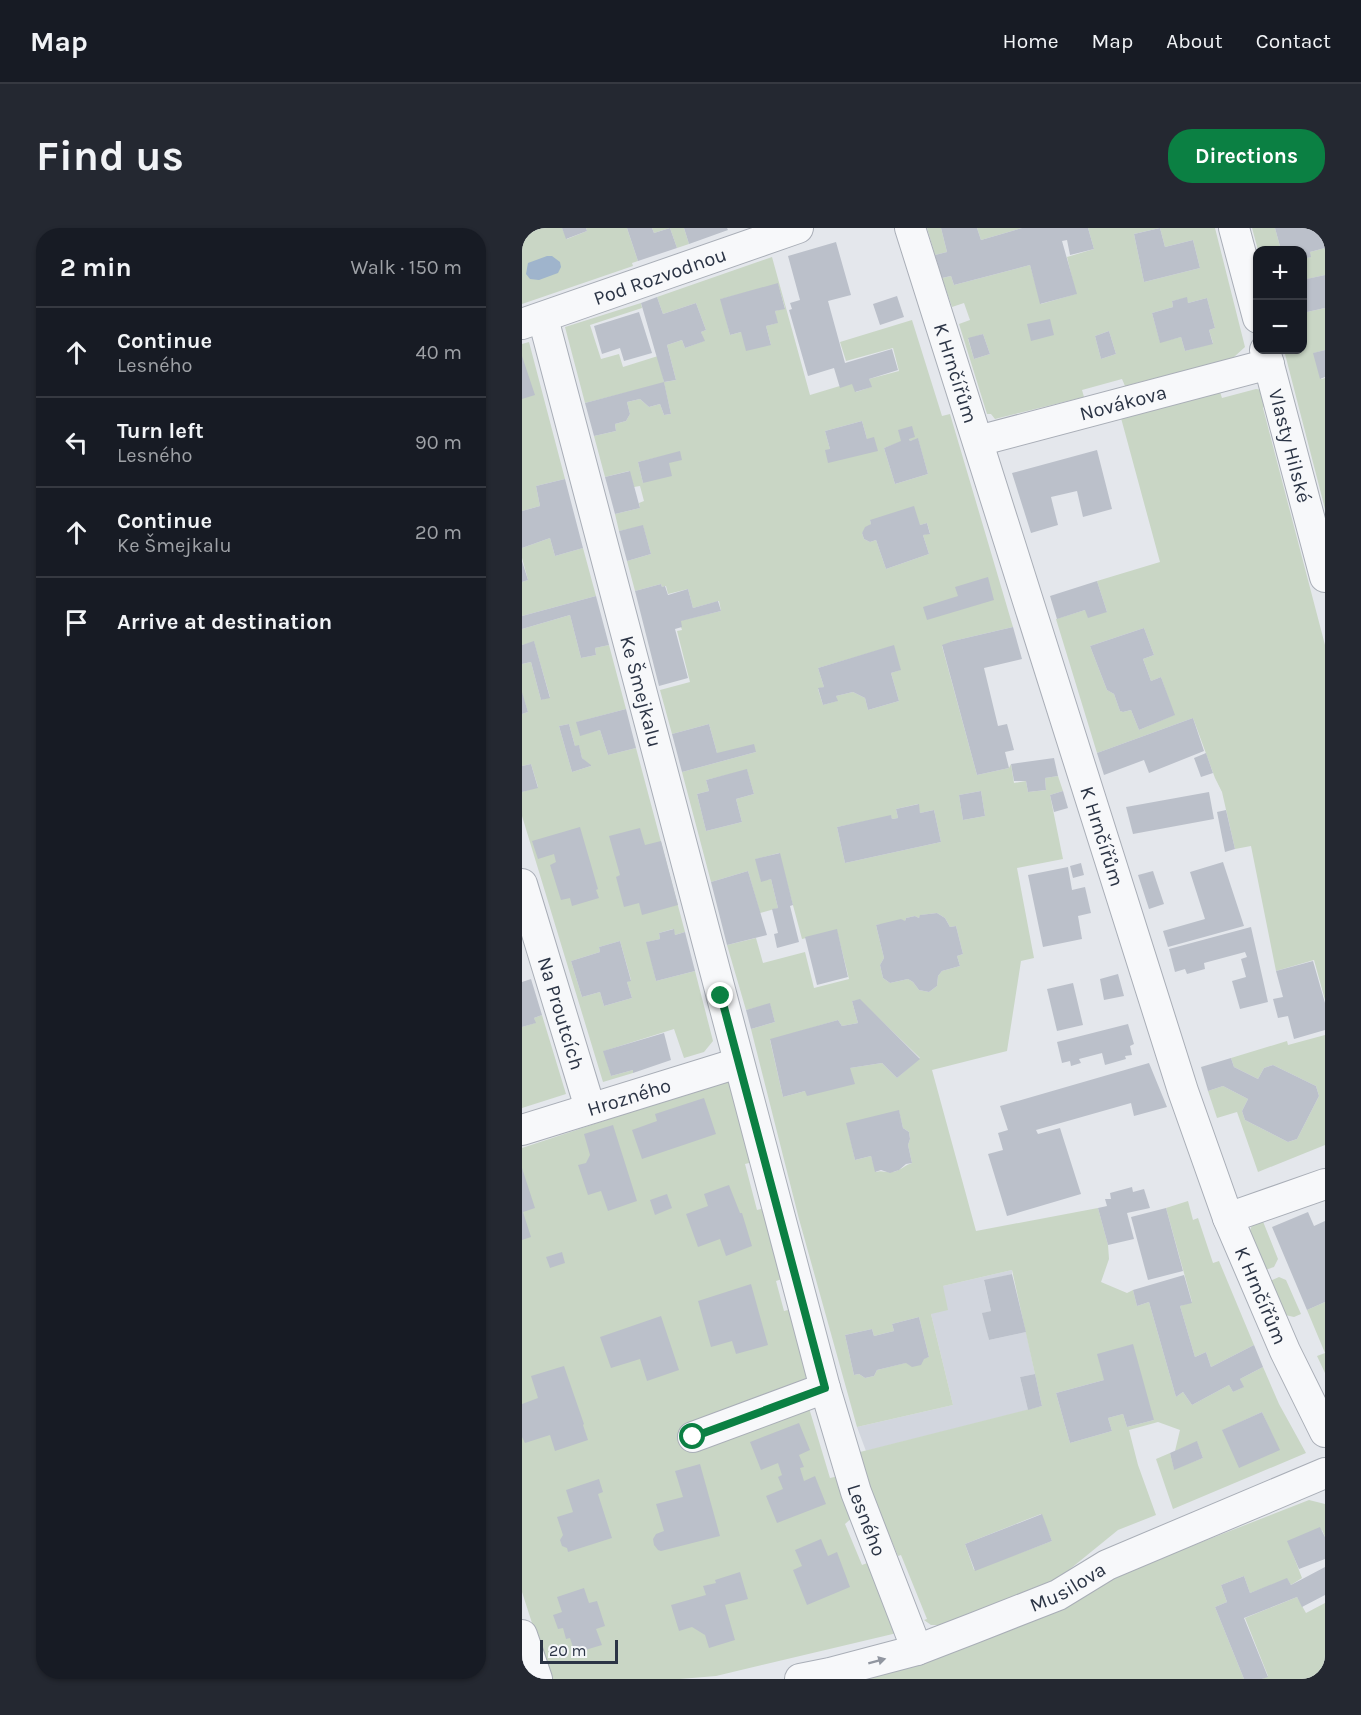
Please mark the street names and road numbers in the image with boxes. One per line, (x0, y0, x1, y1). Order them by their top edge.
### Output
street label: Pod Rozvodnou (590, 242, 729, 310)
street label: K Hrnčířům (929, 320, 982, 426)
street label: Novákova (1077, 380, 1169, 425)
street label: Vlasty Hilské (1264, 386, 1316, 505)
street label: Ke Šmejkalu (616, 633, 667, 750)
street label: K Hrnčířům (1076, 783, 1129, 889)
street label: Na Proutcích (533, 954, 589, 1073)
street label: Hrozného (584, 1073, 674, 1121)
street label: K Hrnčířům (1230, 1243, 1292, 1348)
street label: Lesného (843, 1481, 891, 1559)
street label: Musilova (1026, 1557, 1110, 1616)

